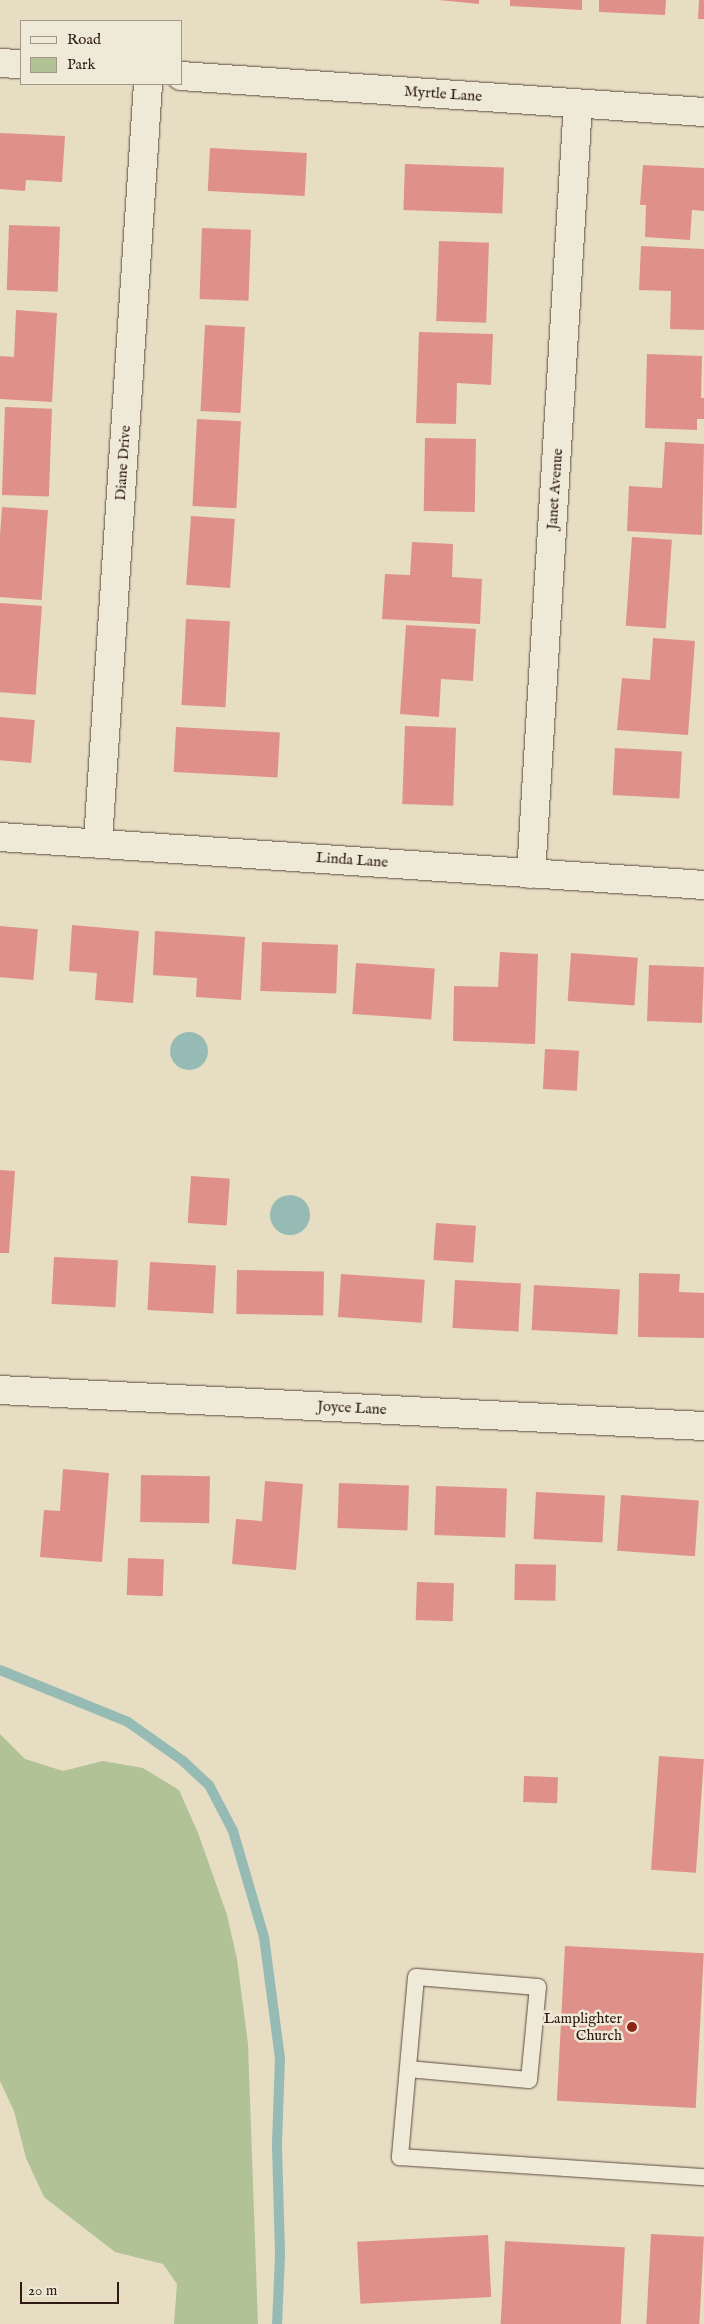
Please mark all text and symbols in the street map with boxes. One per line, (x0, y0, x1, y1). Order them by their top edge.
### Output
legend (20, 20, 182, 85)
text: Road (67, 30, 101, 49)
text: Park (67, 55, 96, 74)
street label: Myrtle Lane (403, 82, 483, 106)
street label: Diane Drive (111, 425, 135, 501)
street label: Janet Avenue (543, 448, 567, 530)
street label: Linda Lane (315, 848, 389, 872)
street label: Joyce Lane (317, 1397, 387, 1419)
place label: Lamplighter Church (543, 2009, 622, 2044)
marker: Lamplighter Church (626, 2021, 638, 2033)
scale bar (22, 2272, 121, 2304)
text: 20 m (28, 2281, 57, 2300)

